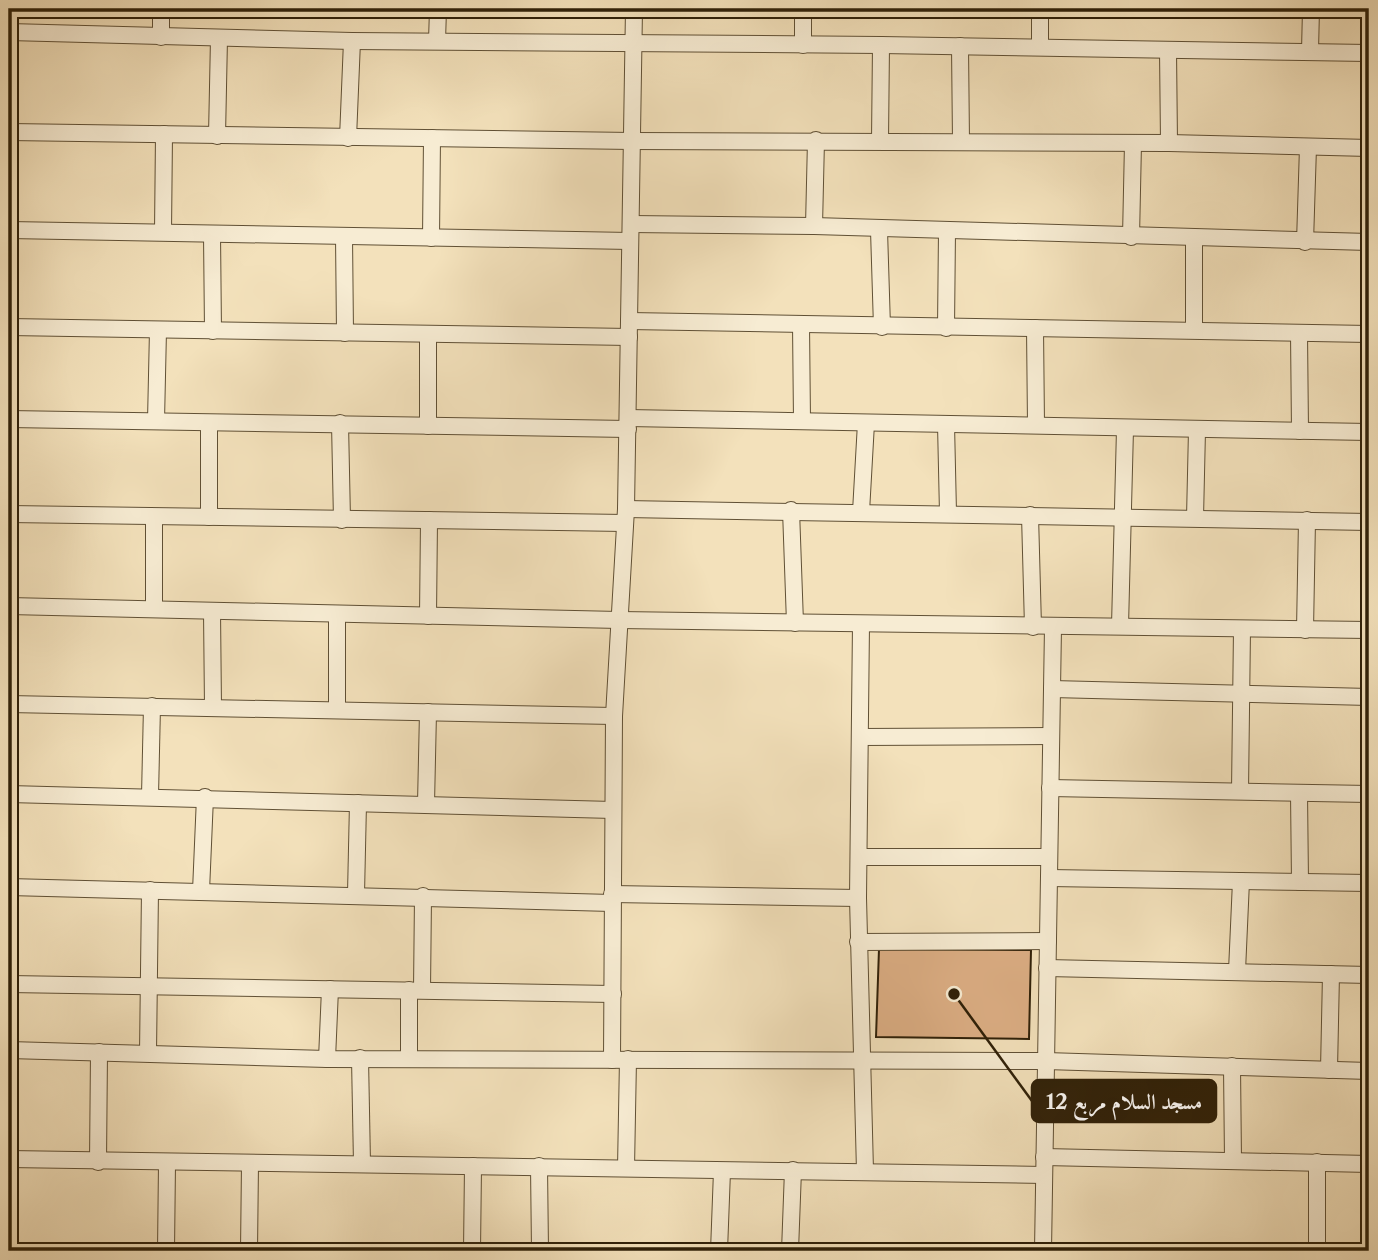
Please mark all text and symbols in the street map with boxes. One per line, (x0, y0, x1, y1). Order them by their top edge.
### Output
callout: مسجد السلام مربع 12 (1032, 1080, 1216, 1122)
text: مسجد السلام مربع 12 (1046, 1089, 1202, 1121)

